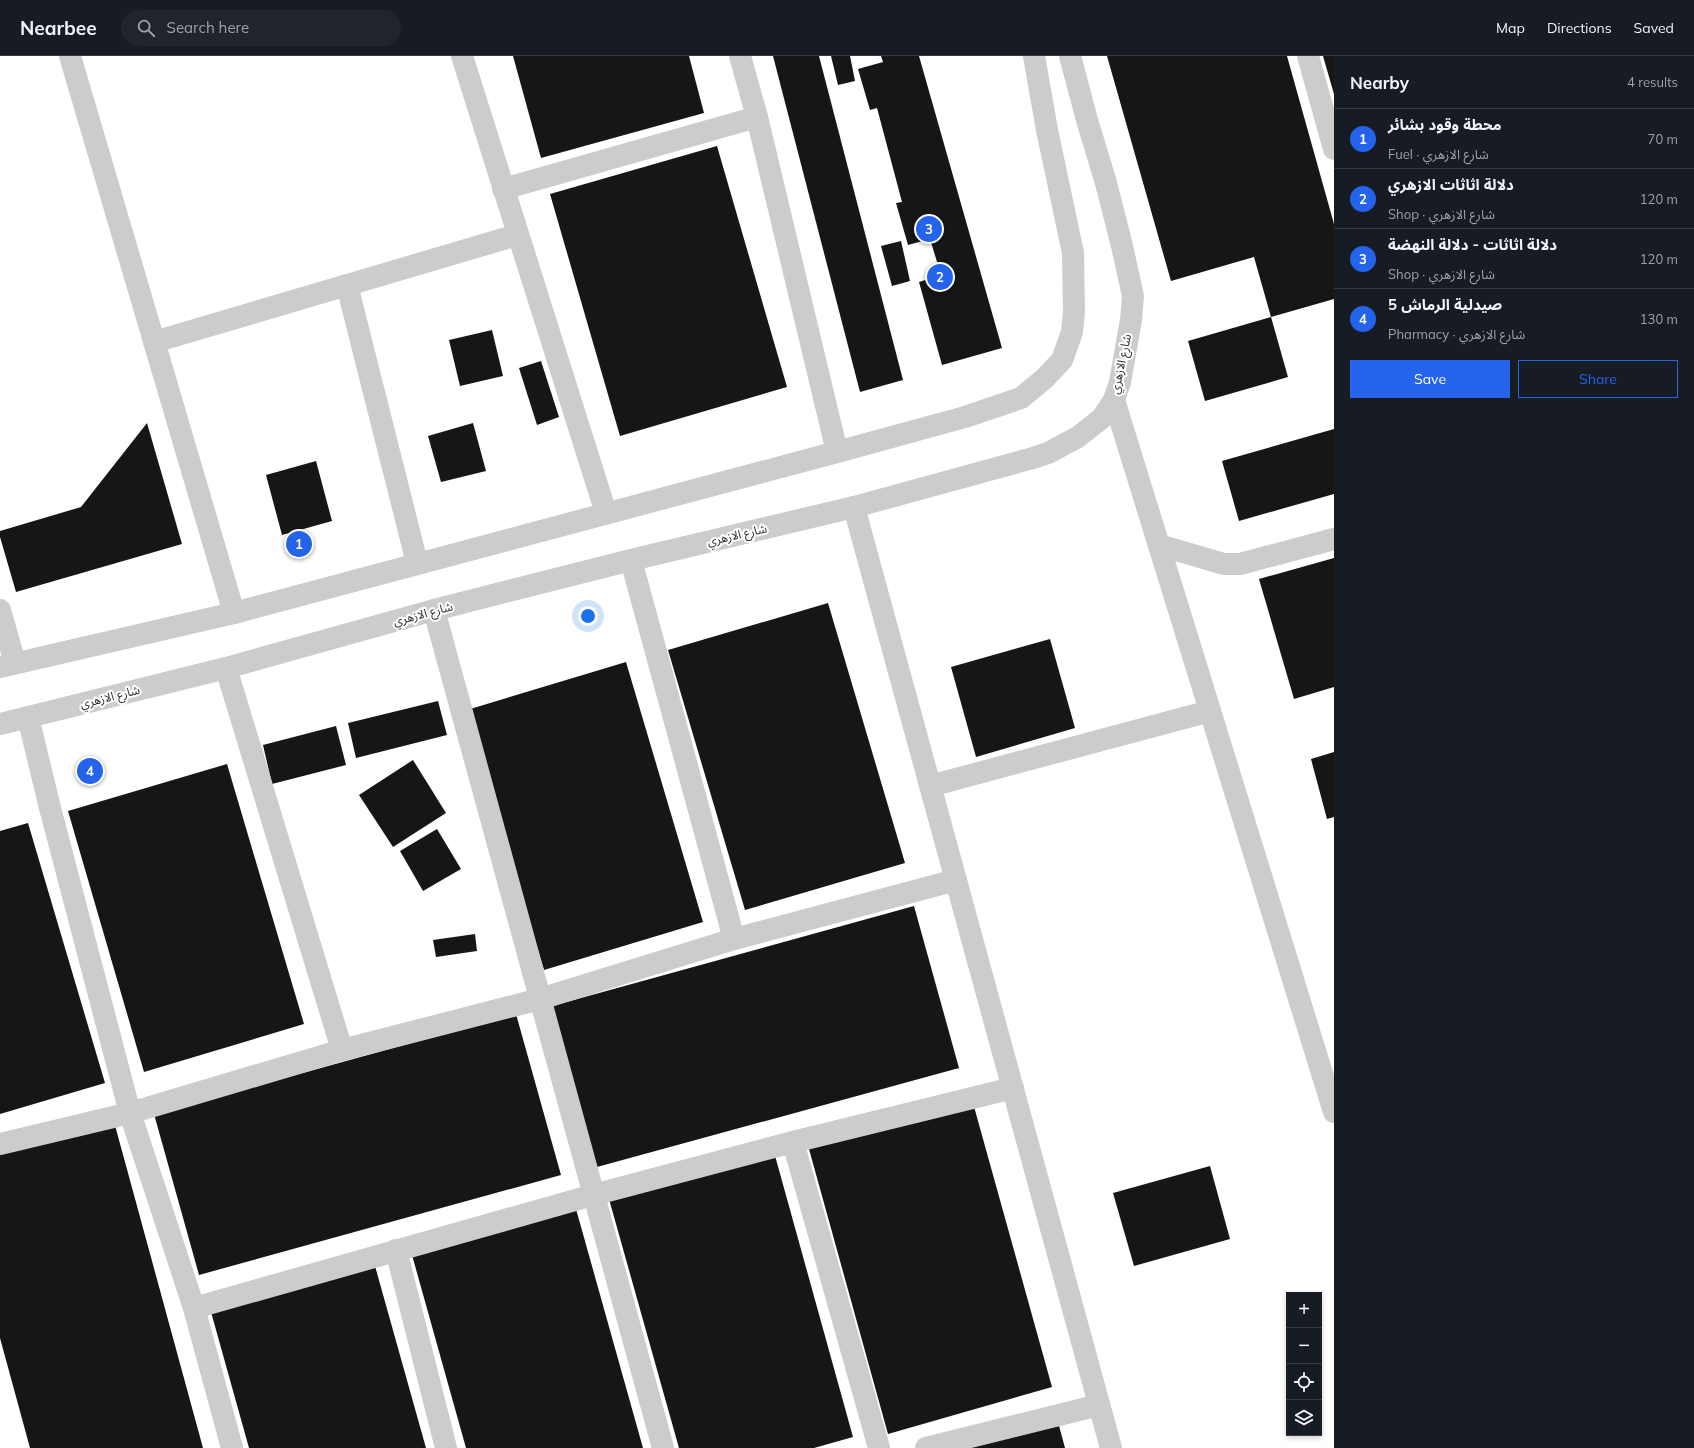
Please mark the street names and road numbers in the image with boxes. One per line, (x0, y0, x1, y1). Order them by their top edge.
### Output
street label: شارع الازهري (1107, 332, 1137, 396)
street label: شارع الازهري (705, 520, 769, 551)
street label: شارع الازهري (391, 598, 455, 631)
street label: شارع الازهري (78, 682, 142, 714)

